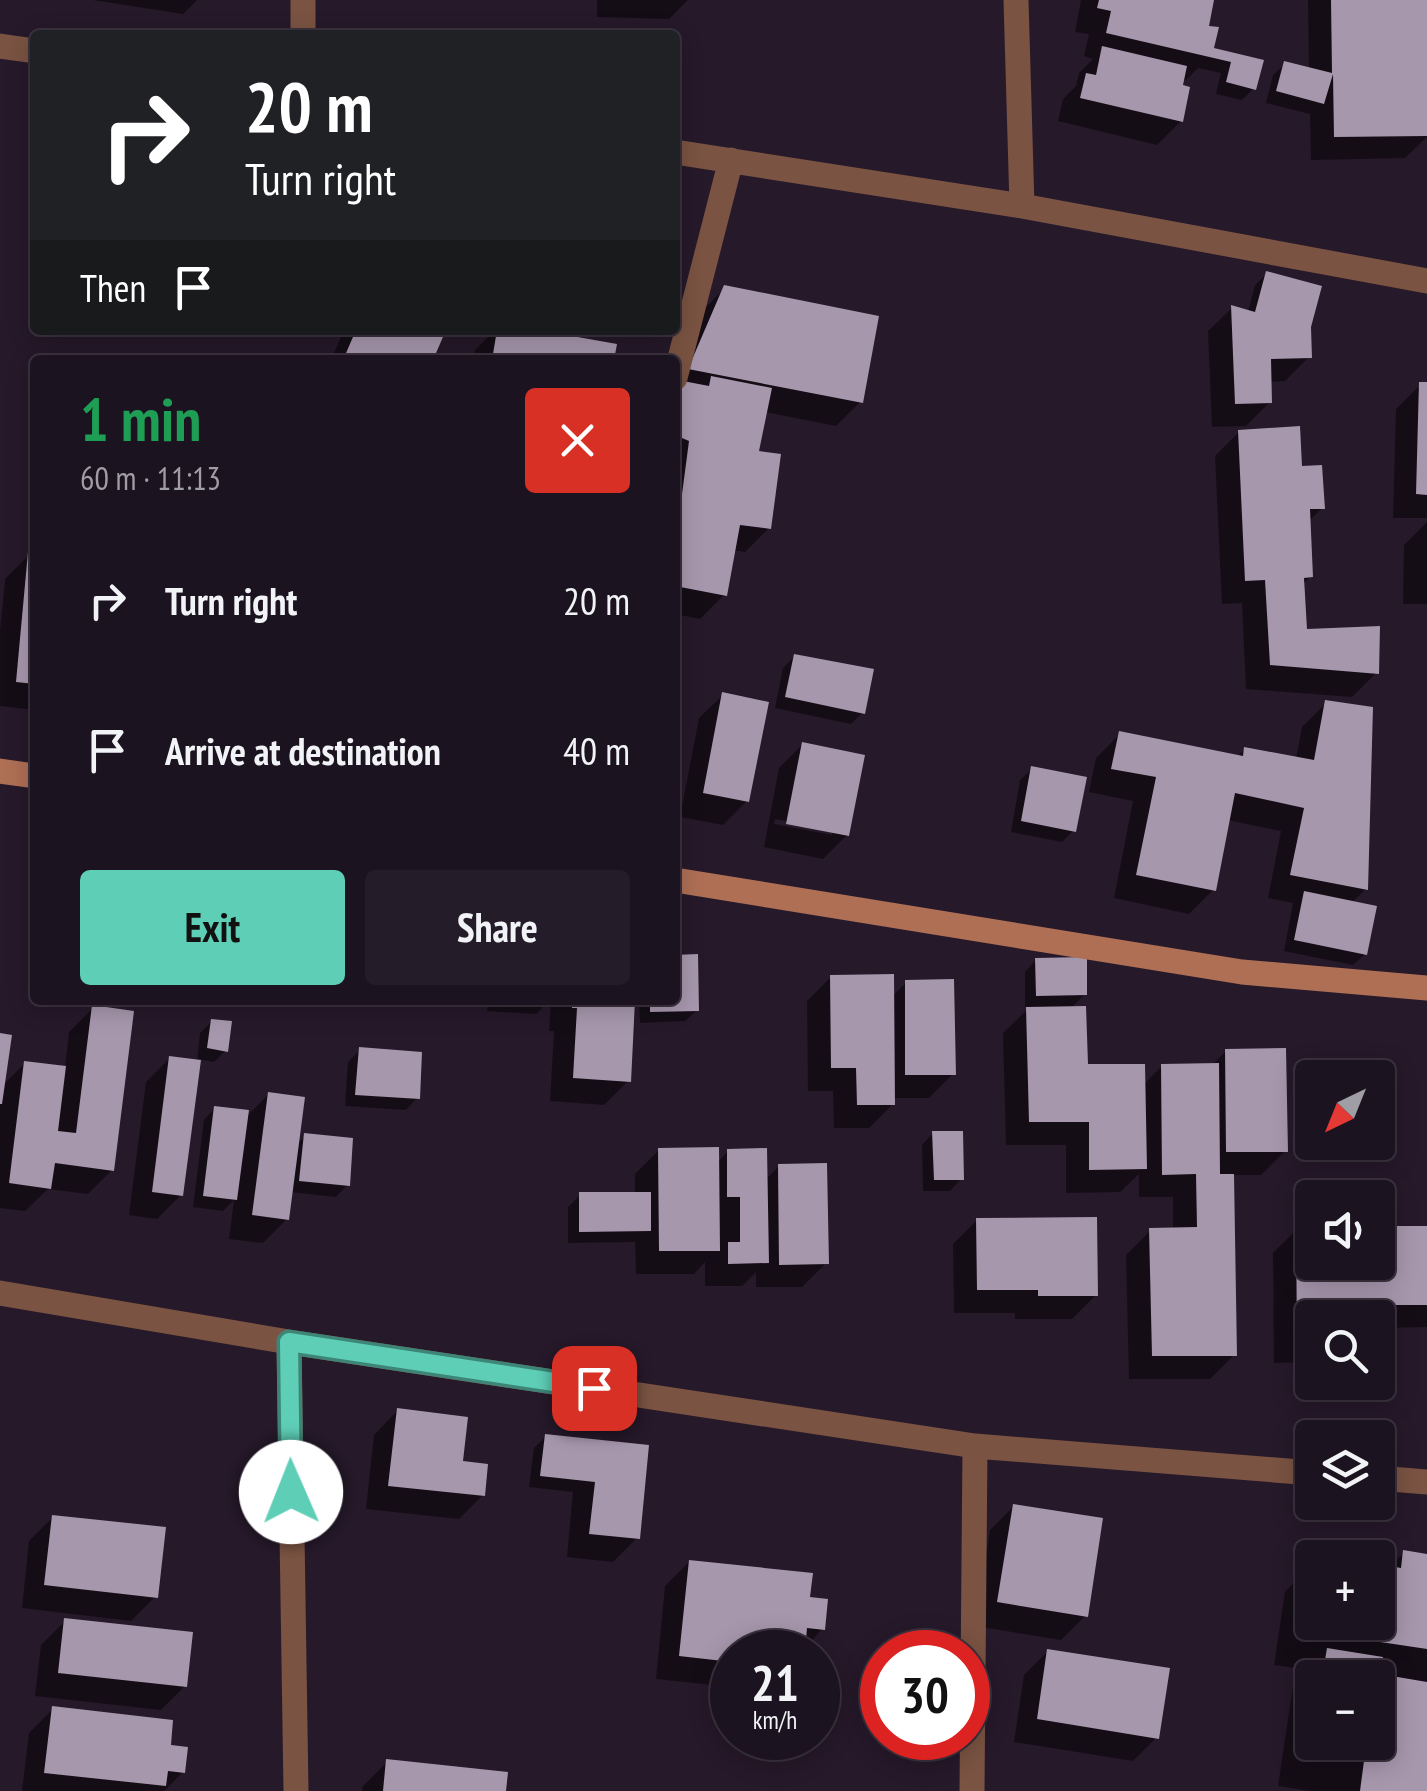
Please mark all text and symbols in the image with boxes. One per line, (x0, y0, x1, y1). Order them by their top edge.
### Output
text: 20 m (245, 61, 373, 151)
icon: right (80, 70, 210, 200)
text: Turn right (245, 149, 396, 207)
icon: arrive (166, 260, 221, 315)
text: Then (80, 263, 146, 312)
text: 1 min (80, 380, 201, 458)
button: close (525, 388, 630, 493)
text: 60 m · 11:13 (80, 457, 221, 499)
icon: right (80, 573, 135, 628)
text: Turn right (165, 576, 297, 625)
text: 20 m (563, 576, 630, 625)
icon: arrive (80, 723, 135, 778)
text: Arrive at destination (165, 726, 441, 775)
text: 40 m (563, 726, 630, 775)
button: Exit (80, 870, 345, 985)
button: Share (365, 870, 630, 985)
north arrow (1295, 1060, 1395, 1160)
map controls (1295, 1060, 1395, 1760)
button: sound (1295, 1180, 1395, 1280)
button: search (1295, 1300, 1395, 1400)
pin (552, 1346, 637, 1431)
icon: arrive (567, 1361, 622, 1416)
button: layers (1295, 1420, 1395, 1520)
position arrow (239, 1440, 343, 1544)
button: + (1295, 1540, 1395, 1640)
speed limit sign: 30 (860, 1630, 990, 1760)
text: 21 (751, 1650, 799, 1715)
button: − (1295, 1660, 1395, 1760)
text: km/h (753, 1704, 797, 1736)

